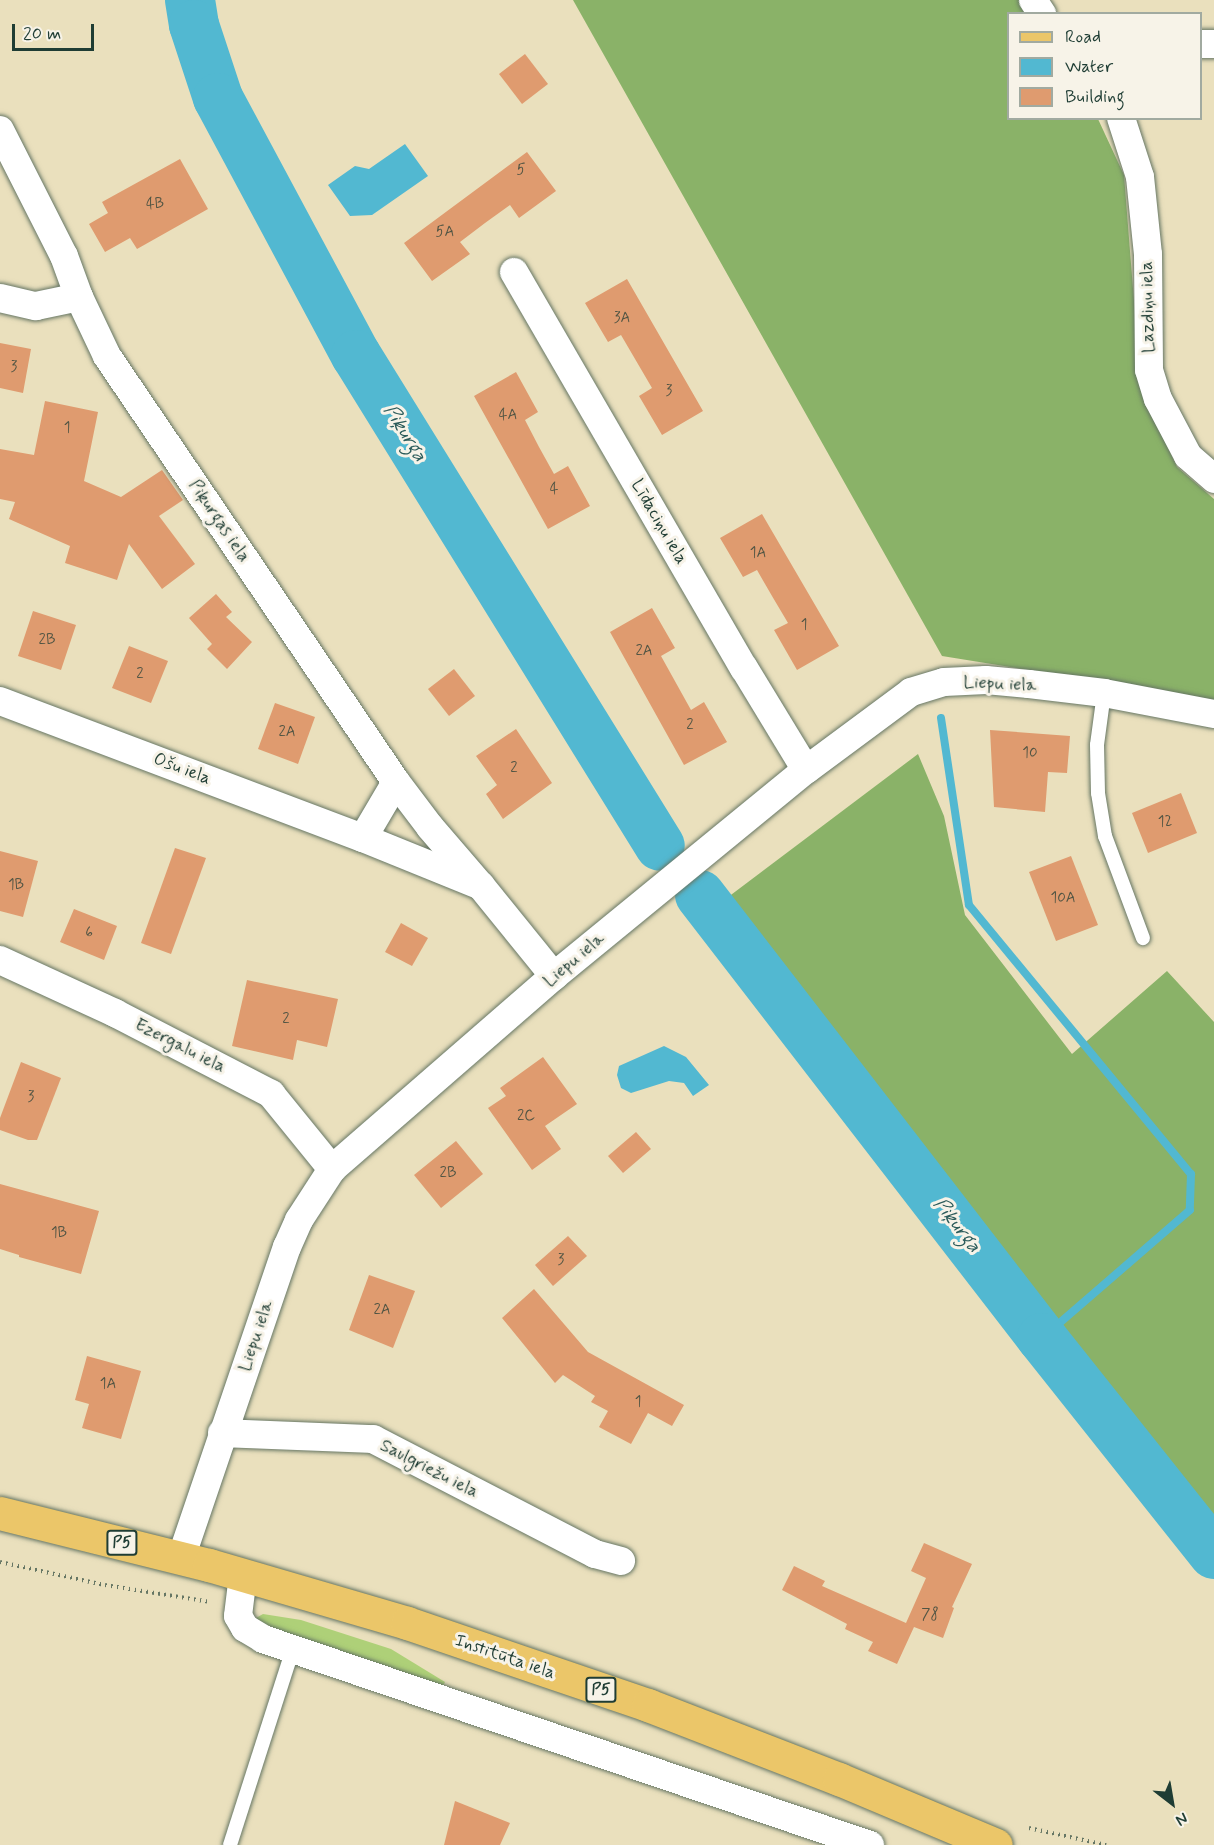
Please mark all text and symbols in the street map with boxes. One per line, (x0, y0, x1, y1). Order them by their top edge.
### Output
scale bar (15, 12, 98, 50)
legend (1007, 12, 1202, 120)
text: 20 m (23, 22, 61, 46)
text: Road (1065, 25, 1101, 49)
text: Water (1065, 55, 1113, 79)
text: Building (1065, 85, 1125, 109)
house number: 5 (517, 162, 525, 180)
house number: 4B (146, 196, 164, 214)
house number: 5A (436, 224, 454, 242)
street label: Lazdiņu iela (1136, 260, 1160, 354)
house number: 3A (614, 310, 630, 328)
house number: 3 (11, 359, 17, 377)
house number: 3 (666, 383, 672, 401)
water label: Piķurga (378, 400, 432, 466)
house number: 4A (499, 407, 517, 425)
house number: 1 (64, 420, 70, 438)
street label: Piķurgas iela (183, 475, 255, 567)
street label: Līdaciņu iela (626, 475, 692, 569)
house number: 4 (550, 481, 558, 499)
house number: 1A (750, 545, 766, 563)
house number: 1 (801, 617, 807, 635)
house number: 2B (39, 632, 55, 650)
house number: 2A (635, 643, 653, 661)
house number: 2 (136, 666, 144, 684)
street label: Liepu iela (963, 671, 1037, 697)
house number: 2 (686, 717, 694, 735)
house number: 2A (278, 724, 296, 742)
house number: 10 (1022, 745, 1038, 763)
street label: Ošu iela (150, 748, 214, 790)
house number: 2 (510, 760, 518, 778)
house number: 12 (1158, 814, 1172, 832)
house number: 1B (8, 877, 24, 895)
house number: 10A (1050, 890, 1076, 908)
house number: 6 (85, 925, 93, 943)
street label: Liepu iela (539, 928, 609, 992)
house number: 2 (282, 1011, 290, 1029)
street label: Ezergalu iela (131, 1014, 229, 1078)
house number: 3 (28, 1089, 34, 1107)
house number: 2C (517, 1108, 535, 1126)
house number: 2B (440, 1165, 456, 1183)
water label: Piķurga (928, 1193, 986, 1257)
house number: 1B (51, 1225, 67, 1243)
house number: 3 (558, 1252, 564, 1270)
street label: Liepu iela (234, 1298, 278, 1374)
house number: 2A (373, 1302, 391, 1320)
house number: 1A (100, 1376, 116, 1394)
house number: 1 (635, 1394, 641, 1412)
street label: Saulgriežu iela (376, 1435, 482, 1503)
road number: P5 (106, 1530, 138, 1556)
house number: 78 (921, 1607, 939, 1625)
street label: Institūta iela (452, 1630, 558, 1684)
road number: P5 (584, 1677, 618, 1703)
north arrow (1142, 1773, 1202, 1833)
text: N (1172, 1807, 1192, 1831)

